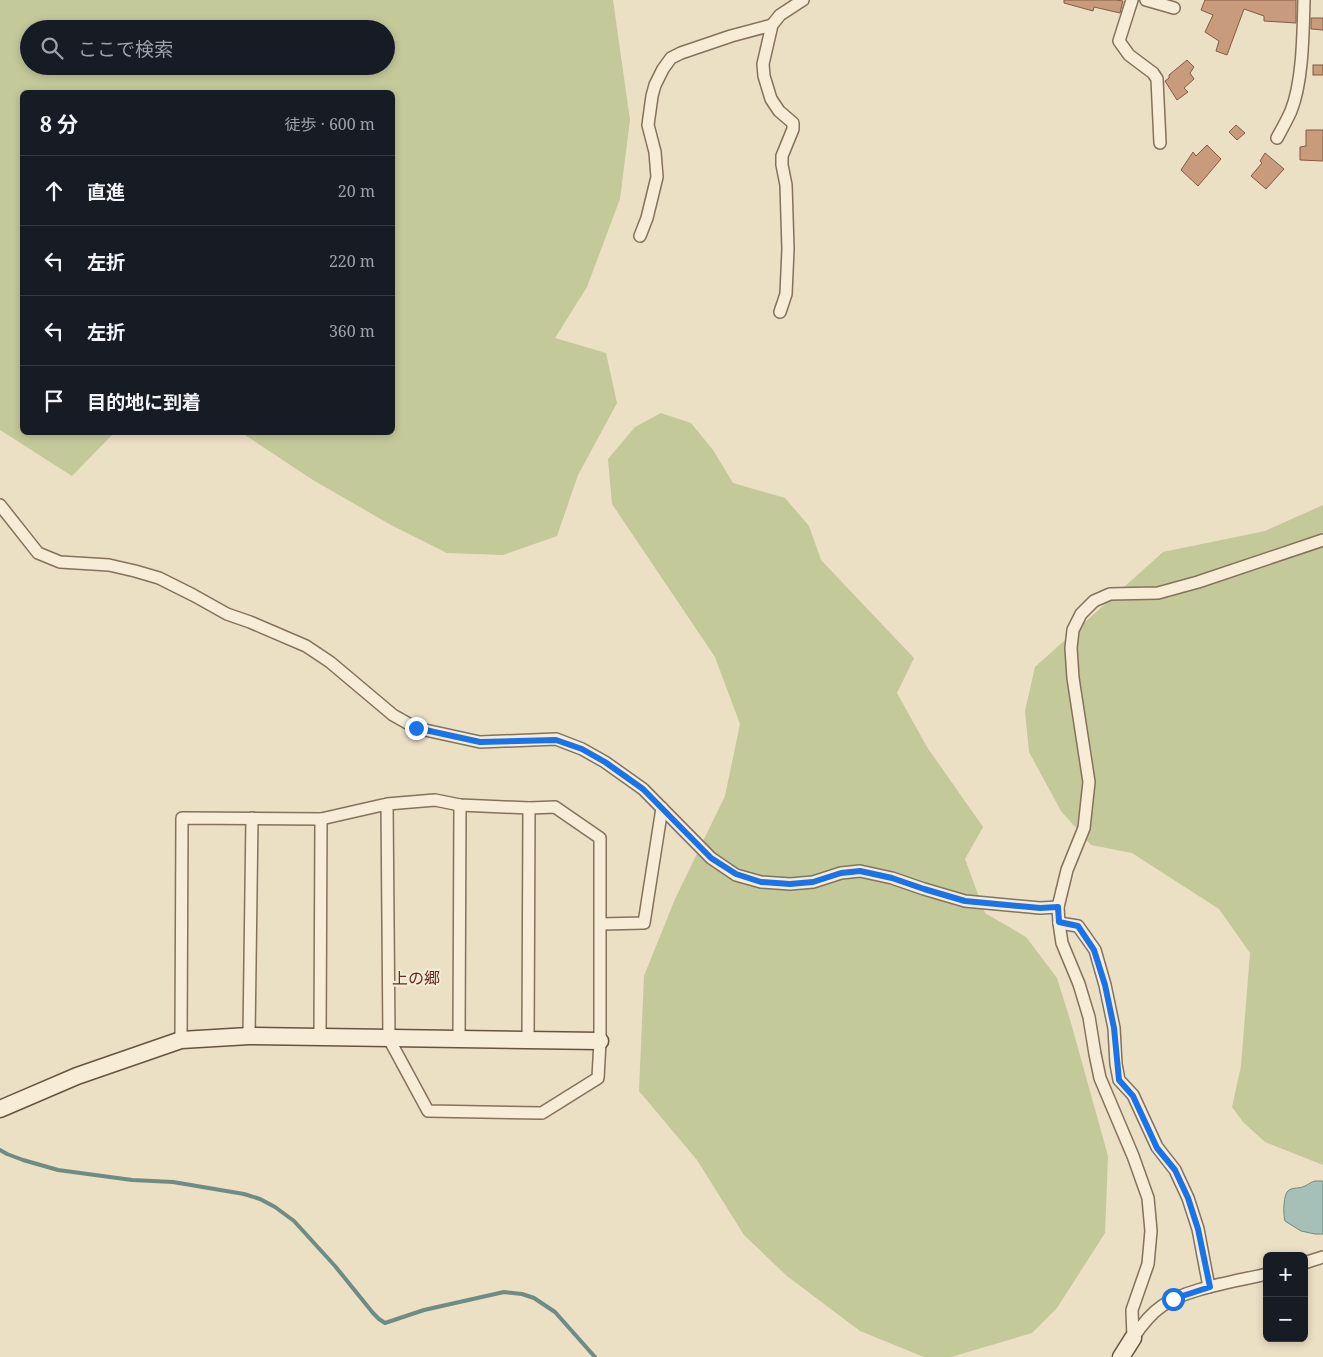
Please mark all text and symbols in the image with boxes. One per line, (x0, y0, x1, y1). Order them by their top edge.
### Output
search box (20, 20, 395, 75)
icon: search (38, 34, 66, 62)
text: ここで検索 (78, 36, 173, 62)
text: 8 分 (40, 110, 78, 138)
text: 徒歩 · 600 m (285, 113, 375, 135)
icon: ahead (40, 177, 68, 205)
text: 直進 (87, 179, 125, 205)
text: 20 m (338, 180, 375, 202)
icon: left (40, 247, 68, 275)
text: 左折 (87, 249, 125, 275)
text: 220 m (329, 250, 375, 272)
icon: left (40, 317, 68, 345)
text: 左折 (87, 319, 125, 345)
text: 360 m (329, 320, 375, 342)
icon: arrive (40, 387, 68, 415)
text: 目的地に到着 (87, 389, 201, 415)
route end (405, 717, 428, 740)
district label: 上の郷 (392, 967, 440, 989)
map controls (1263, 1252, 1308, 1342)
button: + (1263, 1252, 1308, 1297)
route start (1162, 1288, 1185, 1311)
button: − (1263, 1297, 1308, 1342)

